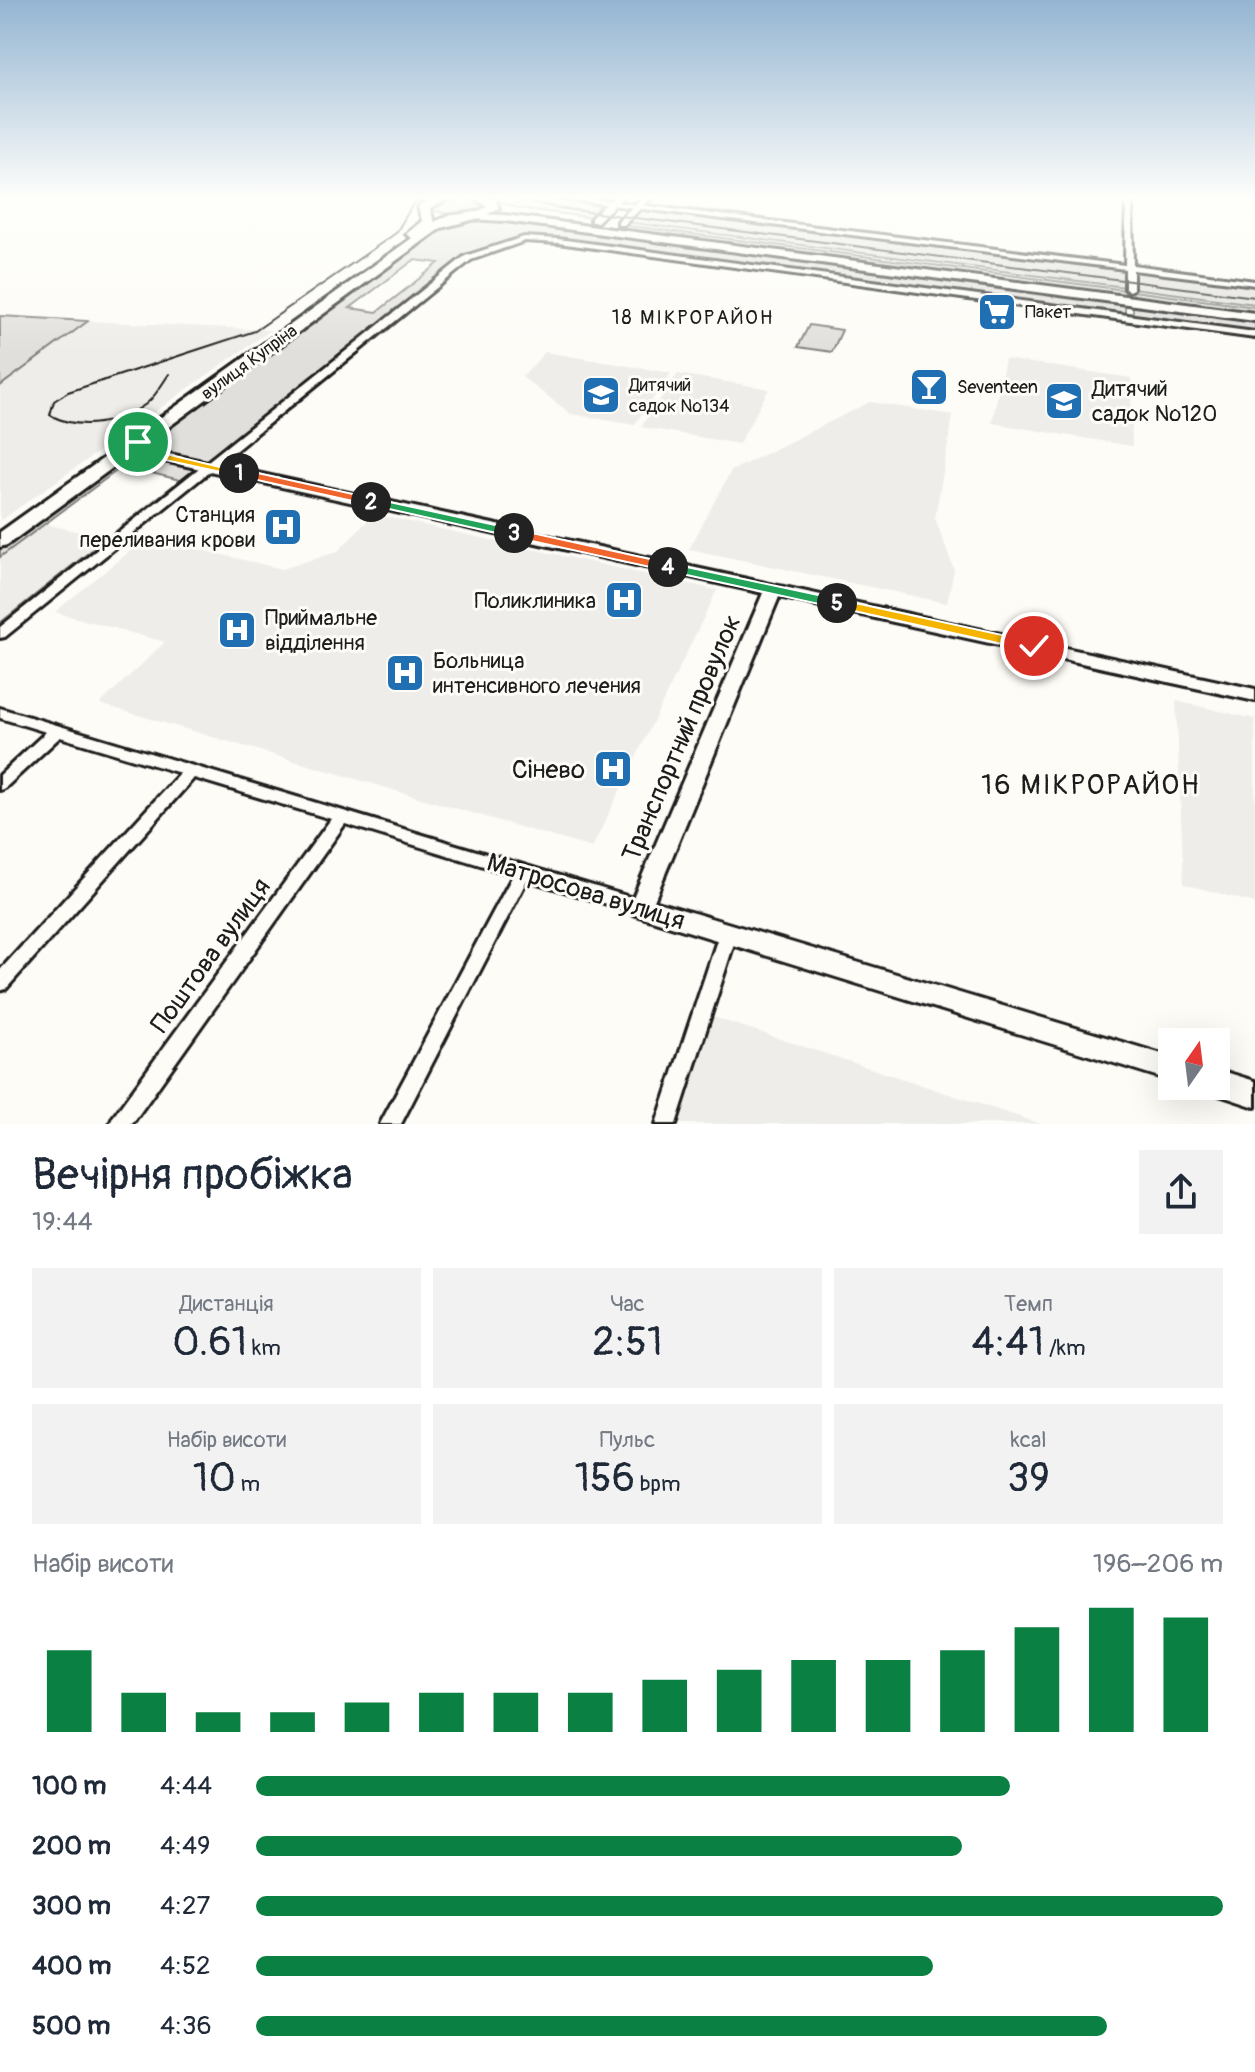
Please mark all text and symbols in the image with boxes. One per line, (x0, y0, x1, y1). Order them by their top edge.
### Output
supermarket icon: Пакет (976, 291, 1018, 333)
place label: Пакет (1025, 301, 1071, 324)
district label: 18 МІКРОРАЙОН (612, 305, 774, 330)
street label: вулиця Купріна (196, 320, 302, 405)
bar icon: Seventeen (908, 366, 950, 408)
school or university icon: Дитячий садок №134 (580, 374, 622, 416)
place label: Дитячий садок №134 (628, 374, 730, 418)
place label: Дитячий садок №120 (1091, 375, 1217, 428)
place label: Seventeen (957, 376, 1038, 399)
school or university icon: Дитячий садок №120 (1043, 380, 1085, 422)
pin (104, 408, 172, 476)
icon: arrive (116, 420, 160, 464)
pin: 1 (219, 453, 259, 493)
text: 1 (235, 459, 243, 487)
pin: 2 (351, 482, 391, 522)
text: 2 (365, 488, 377, 516)
place label: Станция переливания крови (79, 501, 255, 554)
hospital icon: Станция переливания крови (262, 506, 304, 548)
pin: 3 (494, 513, 534, 553)
text: 3 (508, 519, 520, 547)
pin: 4 (648, 547, 688, 587)
text: 4 (662, 553, 674, 581)
hospital icon: Поликлиника (603, 579, 645, 621)
pin: 5 (817, 583, 857, 623)
place label: Поликлиника (475, 587, 596, 615)
text: 5 (831, 589, 843, 617)
place label: Приймальне відділення (265, 604, 377, 657)
hospital icon: Приймальне відділення (216, 609, 258, 651)
street label: Транспортний провулок (616, 610, 748, 866)
pin (1000, 612, 1068, 680)
icon: check (1012, 624, 1056, 668)
place label: Больница интенсивного лечения (433, 647, 641, 700)
hospital icon: Больница интенсивного лечения (384, 652, 426, 694)
hospital icon: Сінево (592, 748, 634, 790)
place label: Сінево (512, 754, 585, 786)
district label: 16 МІКРОРАЙОН (981, 768, 1201, 803)
street label: Матросова вулиця (483, 847, 689, 937)
street label: Поштова вулиця (144, 872, 278, 1039)
north arrow (1158, 1028, 1230, 1100)
map controls (1158, 1028, 1230, 1100)
text: Вечірня пробіжка (32, 1148, 353, 1203)
button: share (1139, 1150, 1223, 1234)
text: 19:44 (32, 1206, 93, 1238)
text: Дистанція (179, 1290, 274, 1318)
text: Час (610, 1290, 645, 1318)
text: Темп (1004, 1290, 1053, 1318)
text: 0.61 (172, 1318, 247, 1367)
text: 2:51 (592, 1318, 663, 1367)
text: 4:41 (971, 1318, 1044, 1367)
text: km (247, 1334, 281, 1362)
text: /km (1044, 1334, 1086, 1362)
text: Набір висоти (167, 1426, 286, 1454)
text: Пульс (600, 1426, 655, 1454)
text: kcal (1011, 1426, 1046, 1454)
text: 10 (193, 1454, 236, 1503)
text: 156 (574, 1454, 635, 1503)
text: 39 (1007, 1454, 1050, 1503)
text: m (236, 1470, 260, 1498)
text: bpm (635, 1470, 681, 1498)
text: Набір висоти (32, 1548, 173, 1580)
text: 196–206 m (1093, 1548, 1223, 1580)
text: 100 m (32, 1770, 106, 1802)
text: 4:44 (160, 1770, 212, 1802)
text: 200 m (32, 1830, 111, 1862)
text: 4:49 (160, 1830, 211, 1862)
text: 300 m (32, 1890, 111, 1922)
text: 4:27 (160, 1890, 210, 1922)
text: 400 m (32, 1950, 111, 1982)
text: 4:52 (160, 1950, 211, 1982)
text: 500 m (32, 2010, 110, 2042)
text: 4:36 (160, 2010, 212, 2042)

